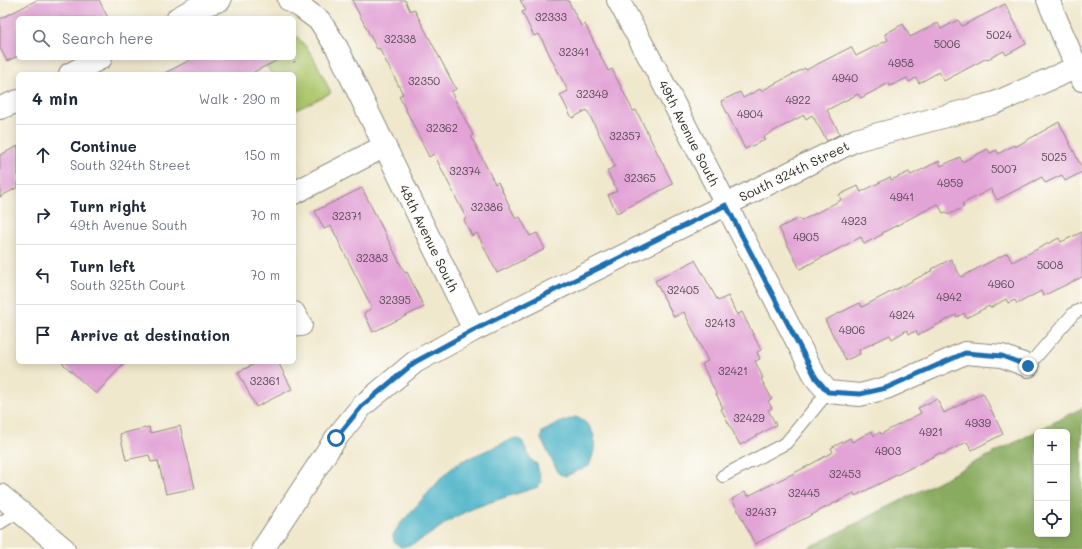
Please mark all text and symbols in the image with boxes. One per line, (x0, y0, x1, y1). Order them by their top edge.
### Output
house number: 32333 (535, 9, 568, 24)
search box (16, 16, 296, 60)
icon: search (30, 27, 52, 49)
house number: 5024 (986, 27, 1012, 42)
text: Search here (62, 28, 153, 48)
house number: 32338 (384, 31, 416, 46)
house number: 5006 (934, 36, 960, 51)
house number: 32341 (559, 44, 589, 59)
house number: 4958 (888, 55, 914, 70)
house number: 4940 (832, 70, 858, 85)
house number: 32350 (408, 73, 440, 88)
street label: 49th Avenue South (655, 77, 724, 189)
house number: 32349 (576, 86, 608, 101)
text: 4 min (32, 87, 78, 109)
text: Walk · 290 m (199, 90, 280, 107)
house number: 4922 (785, 92, 811, 107)
house number: 4904 (737, 106, 764, 121)
house number: 32362 (426, 120, 458, 135)
house number: 32357 (609, 128, 641, 143)
text: Continue (70, 136, 137, 156)
street label: South 324th Street (736, 136, 852, 205)
icon: ahead (32, 144, 54, 166)
text: 150 m (244, 146, 280, 163)
house number: 5025 (1041, 149, 1067, 164)
text: South 324th Street (70, 156, 190, 173)
house number: 5007 (991, 161, 1017, 176)
house number: 32374 (449, 163, 481, 178)
house number: 32365 (624, 170, 656, 185)
house number: 4959 (937, 175, 963, 190)
street label: 48th Avenue South (396, 181, 463, 294)
house number: 4941 (890, 189, 914, 204)
text: Turn right (70, 196, 147, 216)
house number: 32386 (471, 199, 503, 214)
icon: right (32, 204, 54, 226)
text: 70 m (250, 206, 280, 223)
house number: 32371 (332, 208, 362, 223)
house number: 4923 (841, 213, 867, 228)
text: 49th Avenue South (70, 216, 187, 233)
house number: 4905 (793, 229, 819, 244)
house number: 32383 (356, 250, 389, 265)
text: Turn left (70, 256, 135, 276)
house number: 5008 (1037, 257, 1064, 272)
icon: left (32, 264, 54, 286)
text: 70 m (250, 266, 280, 283)
text: South 325th Court (70, 276, 185, 293)
house number: 4960 (988, 276, 1014, 291)
house number: 32405 (667, 282, 699, 297)
house number: 4942 (936, 289, 962, 304)
house number: 32395 (379, 292, 411, 307)
house number: 4924 (889, 307, 915, 322)
house number: 32413 (705, 315, 736, 330)
house number: 4906 (839, 322, 865, 337)
icon: arrive (32, 324, 54, 346)
text: Arrive at destination (70, 325, 230, 345)
route end (1019, 357, 1037, 375)
house number: 32421 (718, 363, 748, 378)
house number: 32361 (250, 373, 280, 388)
house number: 32429 (733, 410, 765, 425)
house number: 4939 (965, 415, 991, 430)
house number: 4921 (919, 424, 943, 439)
route start (327, 429, 345, 447)
map controls (1034, 429, 1070, 537)
button: + (1034, 429, 1070, 465)
house number: 4903 (875, 443, 902, 458)
button: − (1034, 465, 1070, 501)
house number: 32453 (829, 466, 861, 481)
house number: 32445 (788, 485, 820, 500)
button: locate (1034, 501, 1070, 537)
house number: 32437 (745, 504, 777, 519)

